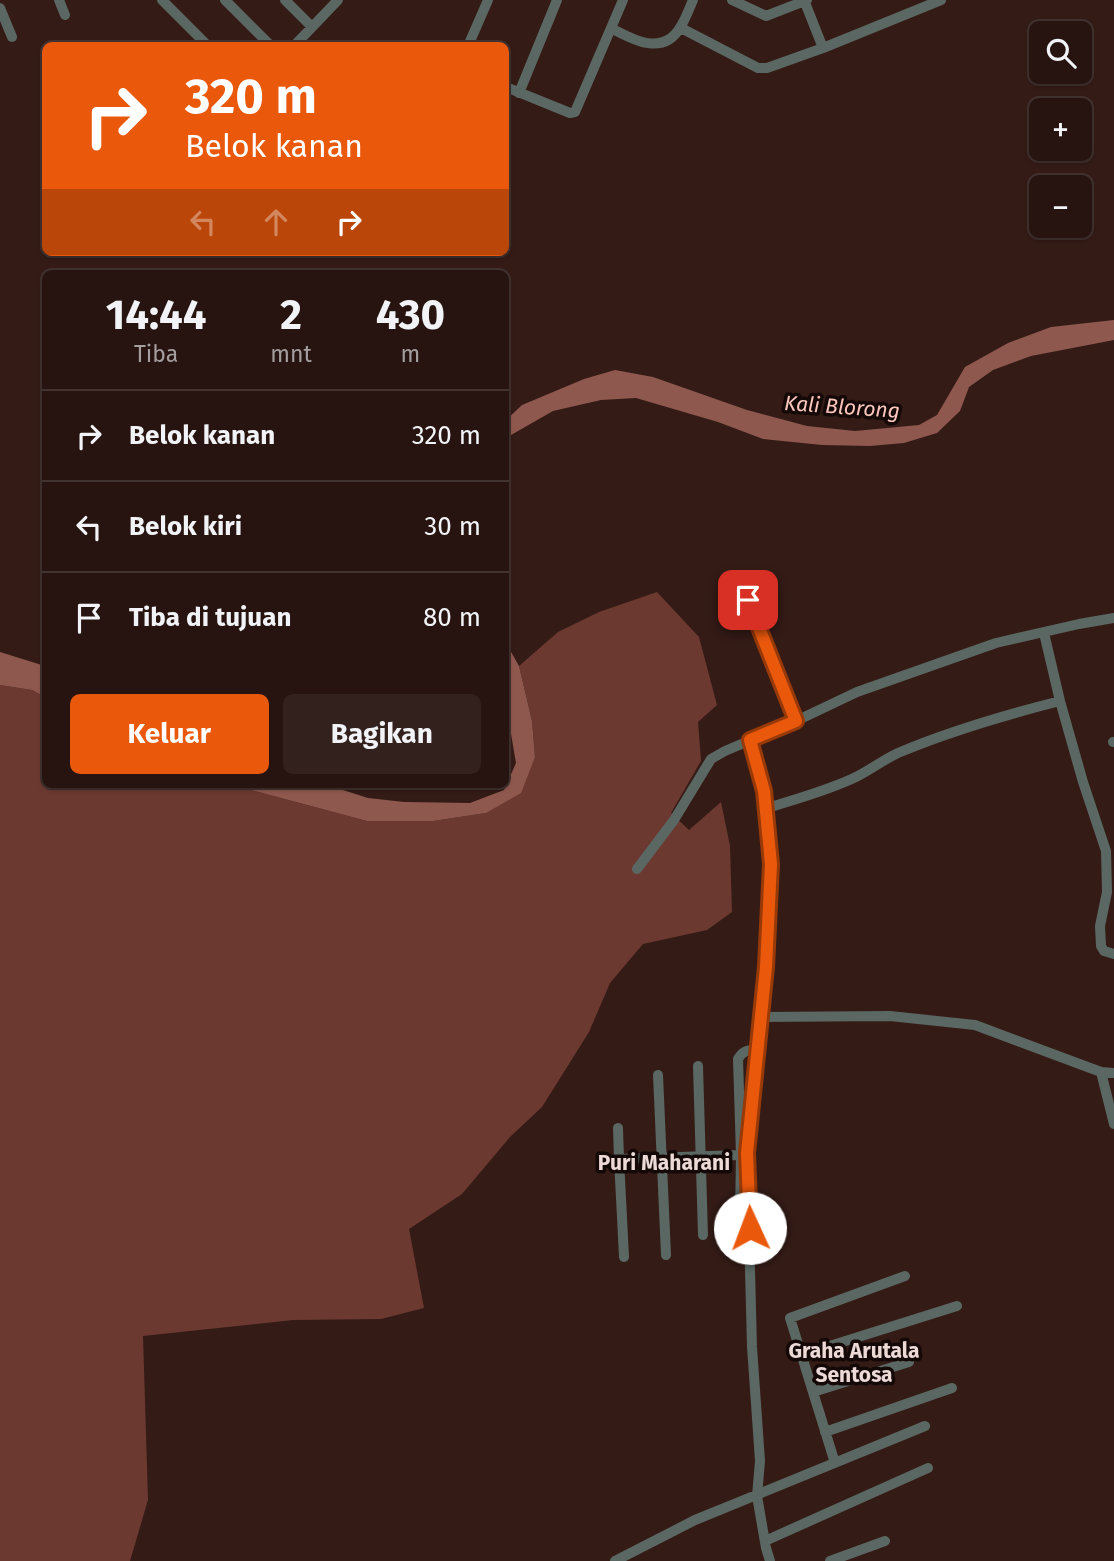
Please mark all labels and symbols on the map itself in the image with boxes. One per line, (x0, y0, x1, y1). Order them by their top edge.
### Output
water label: Kali Blorong (783, 390, 901, 424)
pin (718, 570, 778, 630)
district label: Puri Maharani (598, 1150, 730, 1176)
position arrow (713, 1191, 787, 1265)
district label: Graha Arutala Sentosa (789, 1338, 919, 1388)

